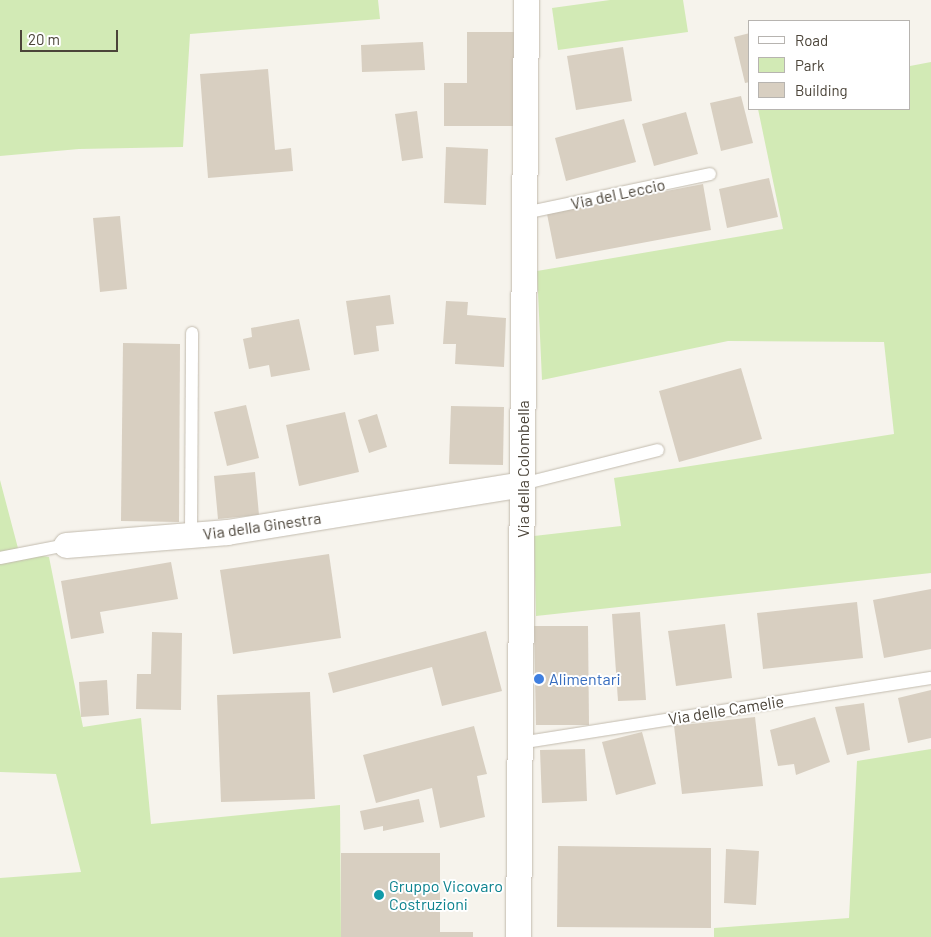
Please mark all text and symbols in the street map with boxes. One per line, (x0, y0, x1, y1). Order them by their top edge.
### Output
scale bar (22, 20, 120, 52)
legend (748, 20, 911, 110)
text: 20 m (28, 30, 60, 48)
text: Road (795, 31, 828, 49)
text: Park (795, 56, 824, 74)
text: Building (795, 81, 848, 99)
street label: Via del Leccio (569, 175, 667, 213)
street label: Via della Colombella (513, 400, 533, 538)
street label: Via della Ginestra (202, 508, 322, 544)
place label: Alimentari (549, 669, 621, 689)
marker: Alimentari (533, 673, 545, 685)
street label: Via delle Camelie (667, 691, 785, 729)
place label: Gruppo Vicovaro Costruzioni (389, 876, 503, 914)
marker: Gruppo Vicovaro Costruzioni (373, 889, 385, 901)

